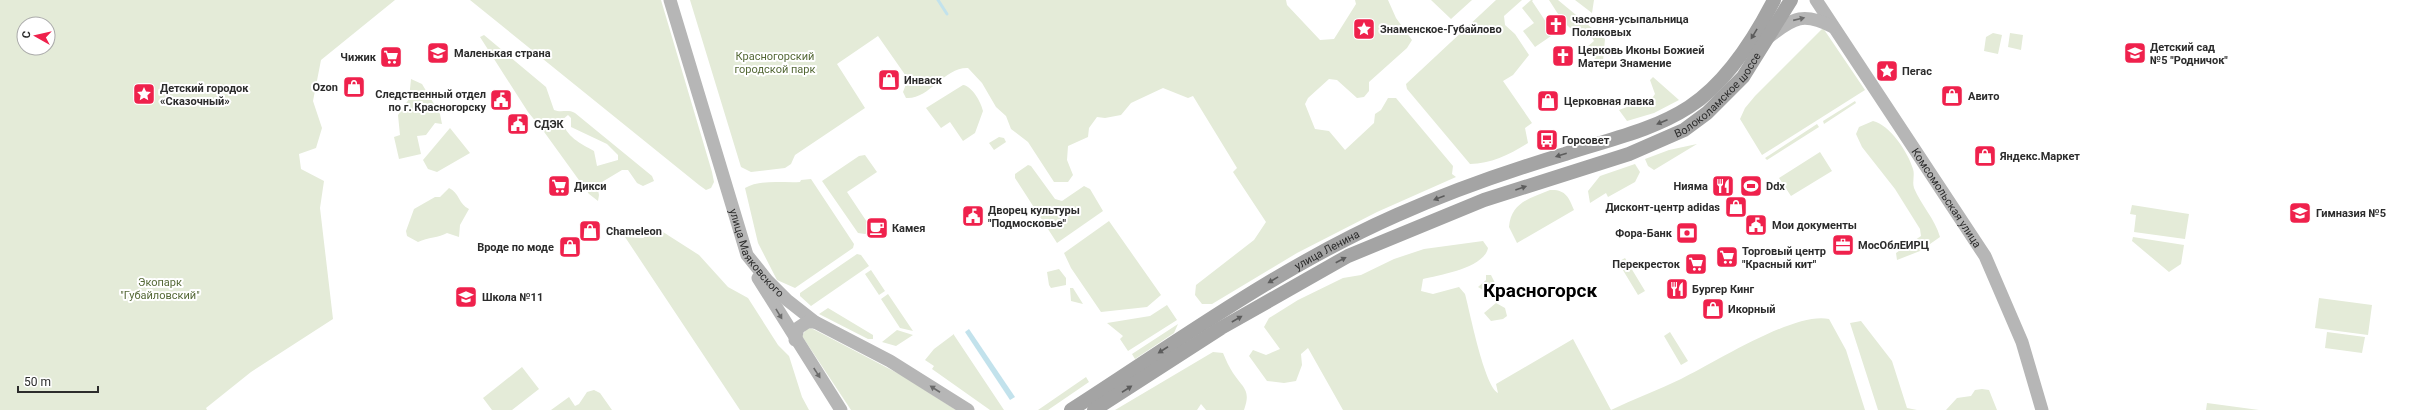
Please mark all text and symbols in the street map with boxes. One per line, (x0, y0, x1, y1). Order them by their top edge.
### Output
church icon: часовня-усыпальница Поляковых (1543, 12, 1569, 38)
place label: часовня-усыпальница Поляковых (1572, 13, 1689, 39)
north arrow (16, 16, 56, 56)
place icon: Знаменское-Губайлово (1351, 16, 1377, 42)
one-way arrow (1793, 16, 1805, 22)
place label: Знаменское-Губайлово (1380, 23, 1502, 36)
one-way arrow (1751, 28, 1758, 40)
text: С (20, 30, 34, 39)
school or university icon: Маленькая страна (425, 40, 451, 66)
school or university icon: Детский сад №5 "Родничок" (2122, 40, 2148, 66)
place label: Детский сад №5 "Родничок" (2150, 41, 2228, 67)
church icon: Церковь Иконы Божией Матери Знамение (1550, 43, 1576, 69)
supermarket icon: Чижик (378, 44, 404, 70)
place label: Церковь Иконы Божией Матери Знамение (1578, 44, 1704, 70)
place label: Маленькая страна (454, 47, 551, 60)
park label: Красногорский городской парк (735, 50, 815, 76)
street label: Волоколамское шоссе (1672, 50, 1764, 140)
place label: Чижик (340, 51, 377, 64)
place icon: Пегас (1874, 58, 1900, 84)
place label: Пегас (1902, 65, 1932, 78)
shop icon: Инваск (876, 67, 902, 93)
shop icon: Ozon (341, 74, 367, 100)
place label: Инваск (904, 74, 943, 87)
place icon: Детский городок «Сказочный» (131, 81, 157, 107)
place label: Ozon (313, 81, 338, 94)
place label: Детский городок «Сказочный» (160, 82, 249, 108)
shop icon: Авито (1939, 83, 1965, 109)
public building icon: Следственный отдел по г. Красногорску (488, 87, 514, 113)
place label: Следственный отдел по г. Красногорску (375, 88, 486, 114)
shop icon: Церковная лавка (1535, 88, 1561, 114)
place label: Авито (1968, 90, 1999, 103)
place label: Церковная лавка (1564, 95, 1654, 108)
public building icon: СДЭК (505, 111, 531, 137)
place label: СДЭК (534, 118, 565, 131)
one-way arrow (1655, 119, 1667, 125)
bus stop icon: Горсовет (1534, 127, 1560, 153)
place label: Горсовет (1562, 134, 1610, 147)
shop icon: Яндекс.Маркет (1972, 143, 1998, 169)
street label: Комсомольская улица (1909, 146, 1984, 250)
place label: Яндекс.Маркет (1999, 150, 2080, 163)
one-way arrow (1554, 152, 1566, 158)
supermarket icon: Дикси (546, 173, 572, 199)
restaurant icon: Нияма (1710, 173, 1736, 199)
sports icon: Ddx (1738, 173, 1764, 199)
place label: Дикси (574, 180, 607, 193)
place label: Нияма (1674, 180, 1708, 193)
place label: Ddx (1766, 180, 1785, 193)
one-way arrow (1516, 184, 1528, 190)
shop icon: Дисконт-центр adidas (1723, 194, 1749, 220)
one-way arrow (1433, 195, 1445, 201)
school or university icon: Гимназия №5 (2287, 200, 2313, 226)
place label: Дисконт-центр adidas (1605, 201, 1720, 214)
public building icon: Дворец культуры "Подмосковье" (960, 203, 986, 229)
place label: Дворец культуры "Подмосковье" (988, 204, 1080, 230)
street label: улица Маяковского (726, 207, 786, 300)
place label: Гимназия №5 (2316, 207, 2386, 220)
public building icon: Мои документы (1743, 212, 1769, 238)
cafe icon: Камея (864, 215, 890, 241)
shop icon: Chameleon (577, 218, 603, 244)
place label: Мои документы (1772, 219, 1857, 232)
bank icon: Фора-Банк (1674, 220, 1700, 246)
place label: Камея (892, 222, 925, 235)
place label: Chameleon (606, 225, 662, 238)
place label: Фора-Банк (1615, 227, 1673, 240)
street label: улица Ленина (1292, 228, 1362, 273)
office icon: МосОблЕИРЦ (1830, 232, 1856, 258)
shop icon: Вроде по моде (557, 234, 583, 260)
place label: МосОблЕИРЦ (1858, 239, 1930, 252)
place label: Вроде по моде (477, 241, 554, 254)
supermarket icon: Торговый центр "Красный кит" (1714, 244, 1740, 270)
place label: Торговый центр "Красный кит" (1742, 245, 1826, 271)
supermarket icon: Перекресток (1683, 251, 1709, 277)
one-way arrow (1336, 256, 1347, 263)
place label: Перекресток (1612, 258, 1681, 271)
park label: Экопарк "Губайловский" (120, 276, 200, 302)
restaurant icon: Бургер Кинг (1664, 276, 1690, 302)
one-way arrow (1267, 277, 1279, 284)
district label: Красногорск (1483, 279, 1597, 302)
place label: Бургер Кинг (1692, 283, 1755, 296)
school or university icon: Школа №11 (453, 284, 479, 310)
place label: Школа №11 (482, 291, 543, 304)
shop icon: Икорный (1700, 296, 1726, 322)
place label: Икорный (1728, 303, 1776, 316)
one-way arrow (776, 308, 783, 320)
one-way arrow (1231, 315, 1243, 322)
one-way arrow (1158, 346, 1168, 354)
scale bar (18, 368, 98, 394)
one-way arrow (813, 368, 821, 378)
text: 50 m (24, 375, 51, 389)
one-way arrow (930, 385, 941, 392)
one-way arrow (1121, 385, 1133, 392)

